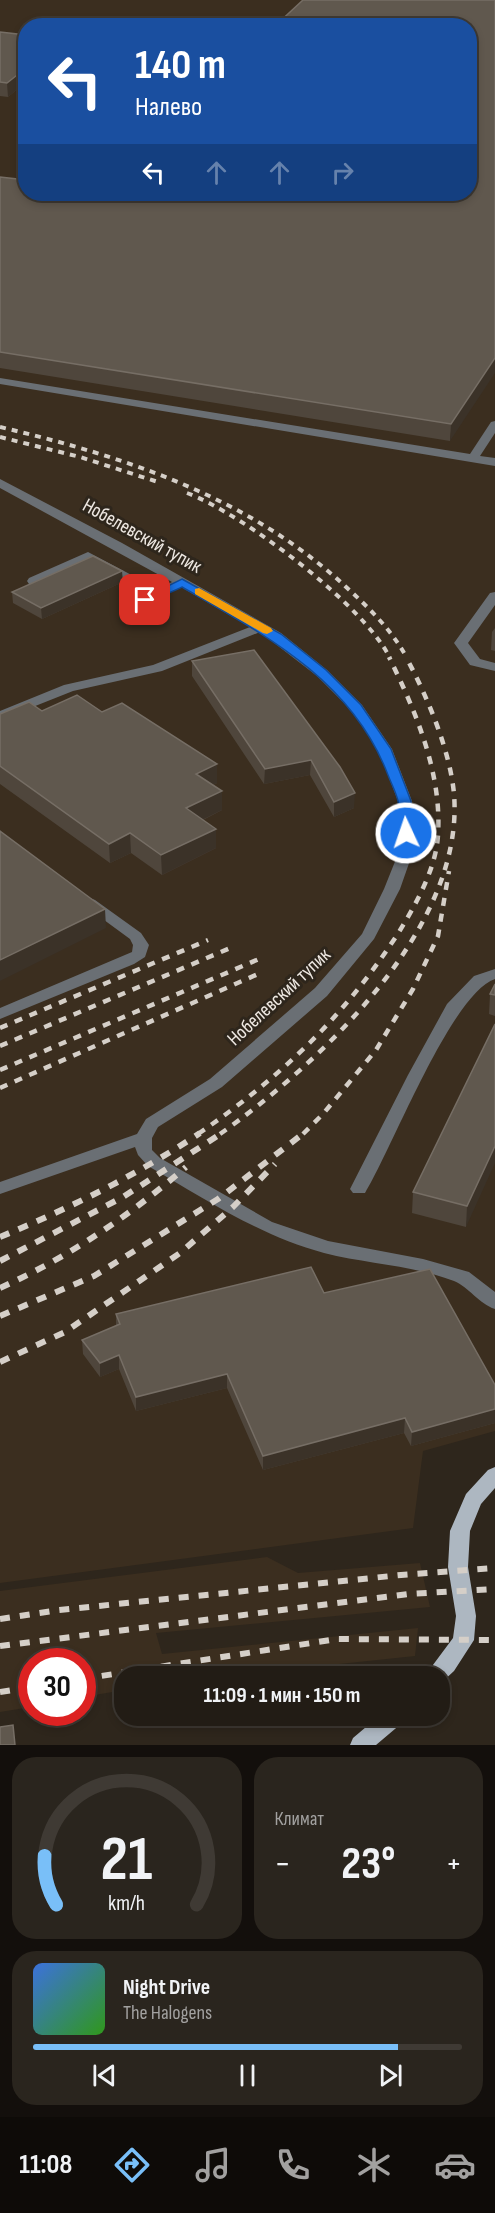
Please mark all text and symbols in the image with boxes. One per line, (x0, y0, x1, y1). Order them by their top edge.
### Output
text: 140 m (135, 40, 226, 91)
icon: left (36, 42, 114, 120)
text: Налево (135, 91, 202, 123)
icon: left (137, 156, 170, 189)
icon: ahead (200, 156, 233, 189)
icon: ahead (263, 156, 296, 189)
icon: right (326, 156, 359, 189)
street label: Нобелевский тупик (78, 493, 206, 579)
pin (119, 574, 170, 625)
icon: arrive (128, 583, 161, 616)
position arrow (374, 801, 438, 865)
street label: Нобелевский тупик (222, 943, 336, 1051)
speed limit sign: 30 (18, 1648, 96, 1726)
text: 11:09 · 1 мин · 150 m (204, 1682, 360, 1709)
text: Климат (275, 1807, 324, 1831)
text: 21 (101, 1823, 153, 1898)
text: 23° (341, 1837, 395, 1892)
text: − (275, 1844, 291, 1884)
text: + (446, 1844, 462, 1884)
text: km/h (108, 1891, 145, 1916)
text: Night Drive (123, 1974, 210, 2001)
text: The Halogens (123, 2001, 212, 2025)
icon: previous (88, 2059, 121, 2092)
icon: pause (231, 2059, 264, 2092)
icon: next (374, 2059, 407, 2092)
icon: directions (111, 2144, 153, 2186)
icon: music (192, 2144, 234, 2186)
icon: phone (272, 2144, 314, 2186)
icon: climate (353, 2144, 395, 2186)
icon: car (434, 2144, 476, 2186)
text: 11:08 (19, 2149, 72, 2181)

